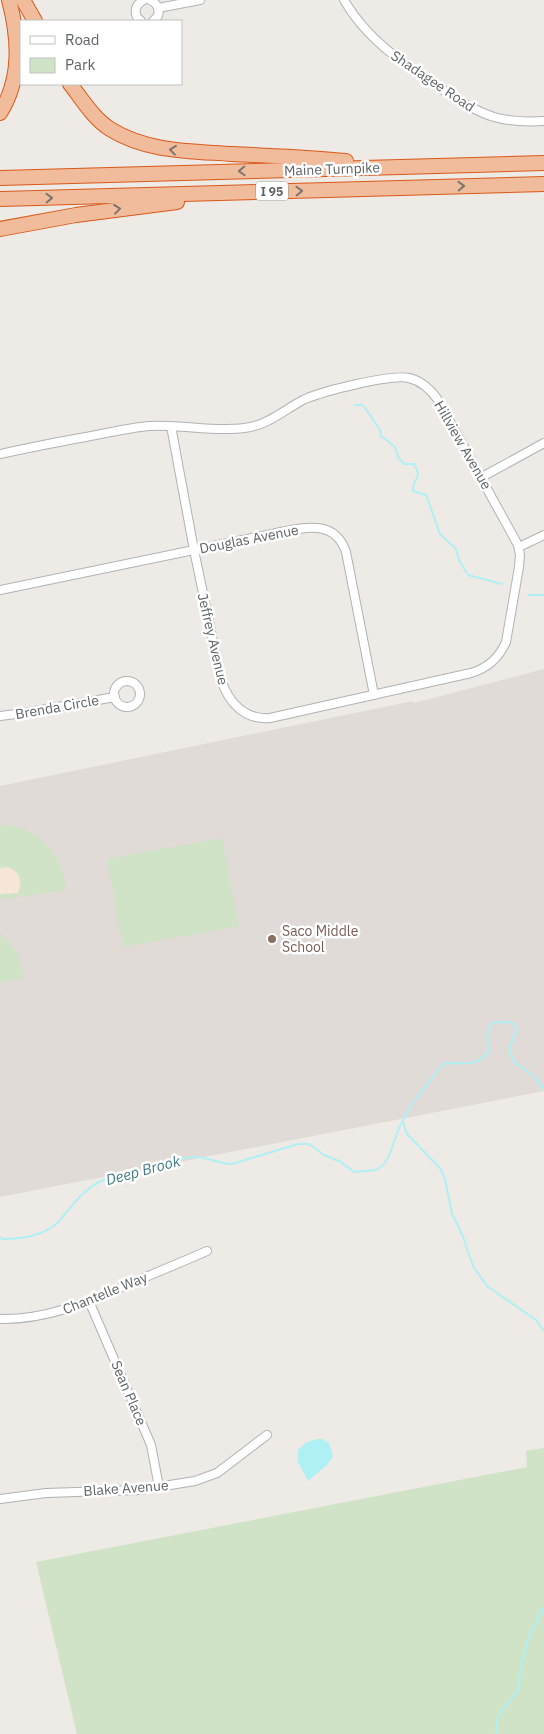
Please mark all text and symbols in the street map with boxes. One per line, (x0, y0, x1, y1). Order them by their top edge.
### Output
legend (20, 20, 182, 85)
text: Road (65, 30, 100, 49)
street label: Shadagee Road (388, 46, 478, 116)
text: Park (65, 55, 95, 74)
one-way arrow (169, 145, 177, 156)
street label: Maine Turnpike (284, 158, 381, 180)
one-way arrow (238, 166, 246, 176)
one-way arrow (458, 181, 465, 191)
road number: I 95 (256, 182, 288, 200)
one-way arrow (295, 185, 303, 196)
one-way arrow (45, 192, 53, 203)
one-way arrow (113, 204, 121, 215)
street label: Hillview Avenue (430, 397, 496, 493)
street label: Douglas Avenue (198, 520, 300, 557)
street label: Jeffrey Avenue (194, 591, 232, 687)
street label: Brenda Circle (14, 691, 101, 723)
place label: Saco Middle School (282, 922, 359, 956)
marker: Saco Middle School (266, 933, 278, 945)
water label: Deep Brook (104, 1151, 183, 1189)
street label: Chantelle Way (60, 1268, 150, 1318)
street label: Sean Place (107, 1358, 151, 1429)
street label: Blake Avenue (83, 1476, 169, 1500)

